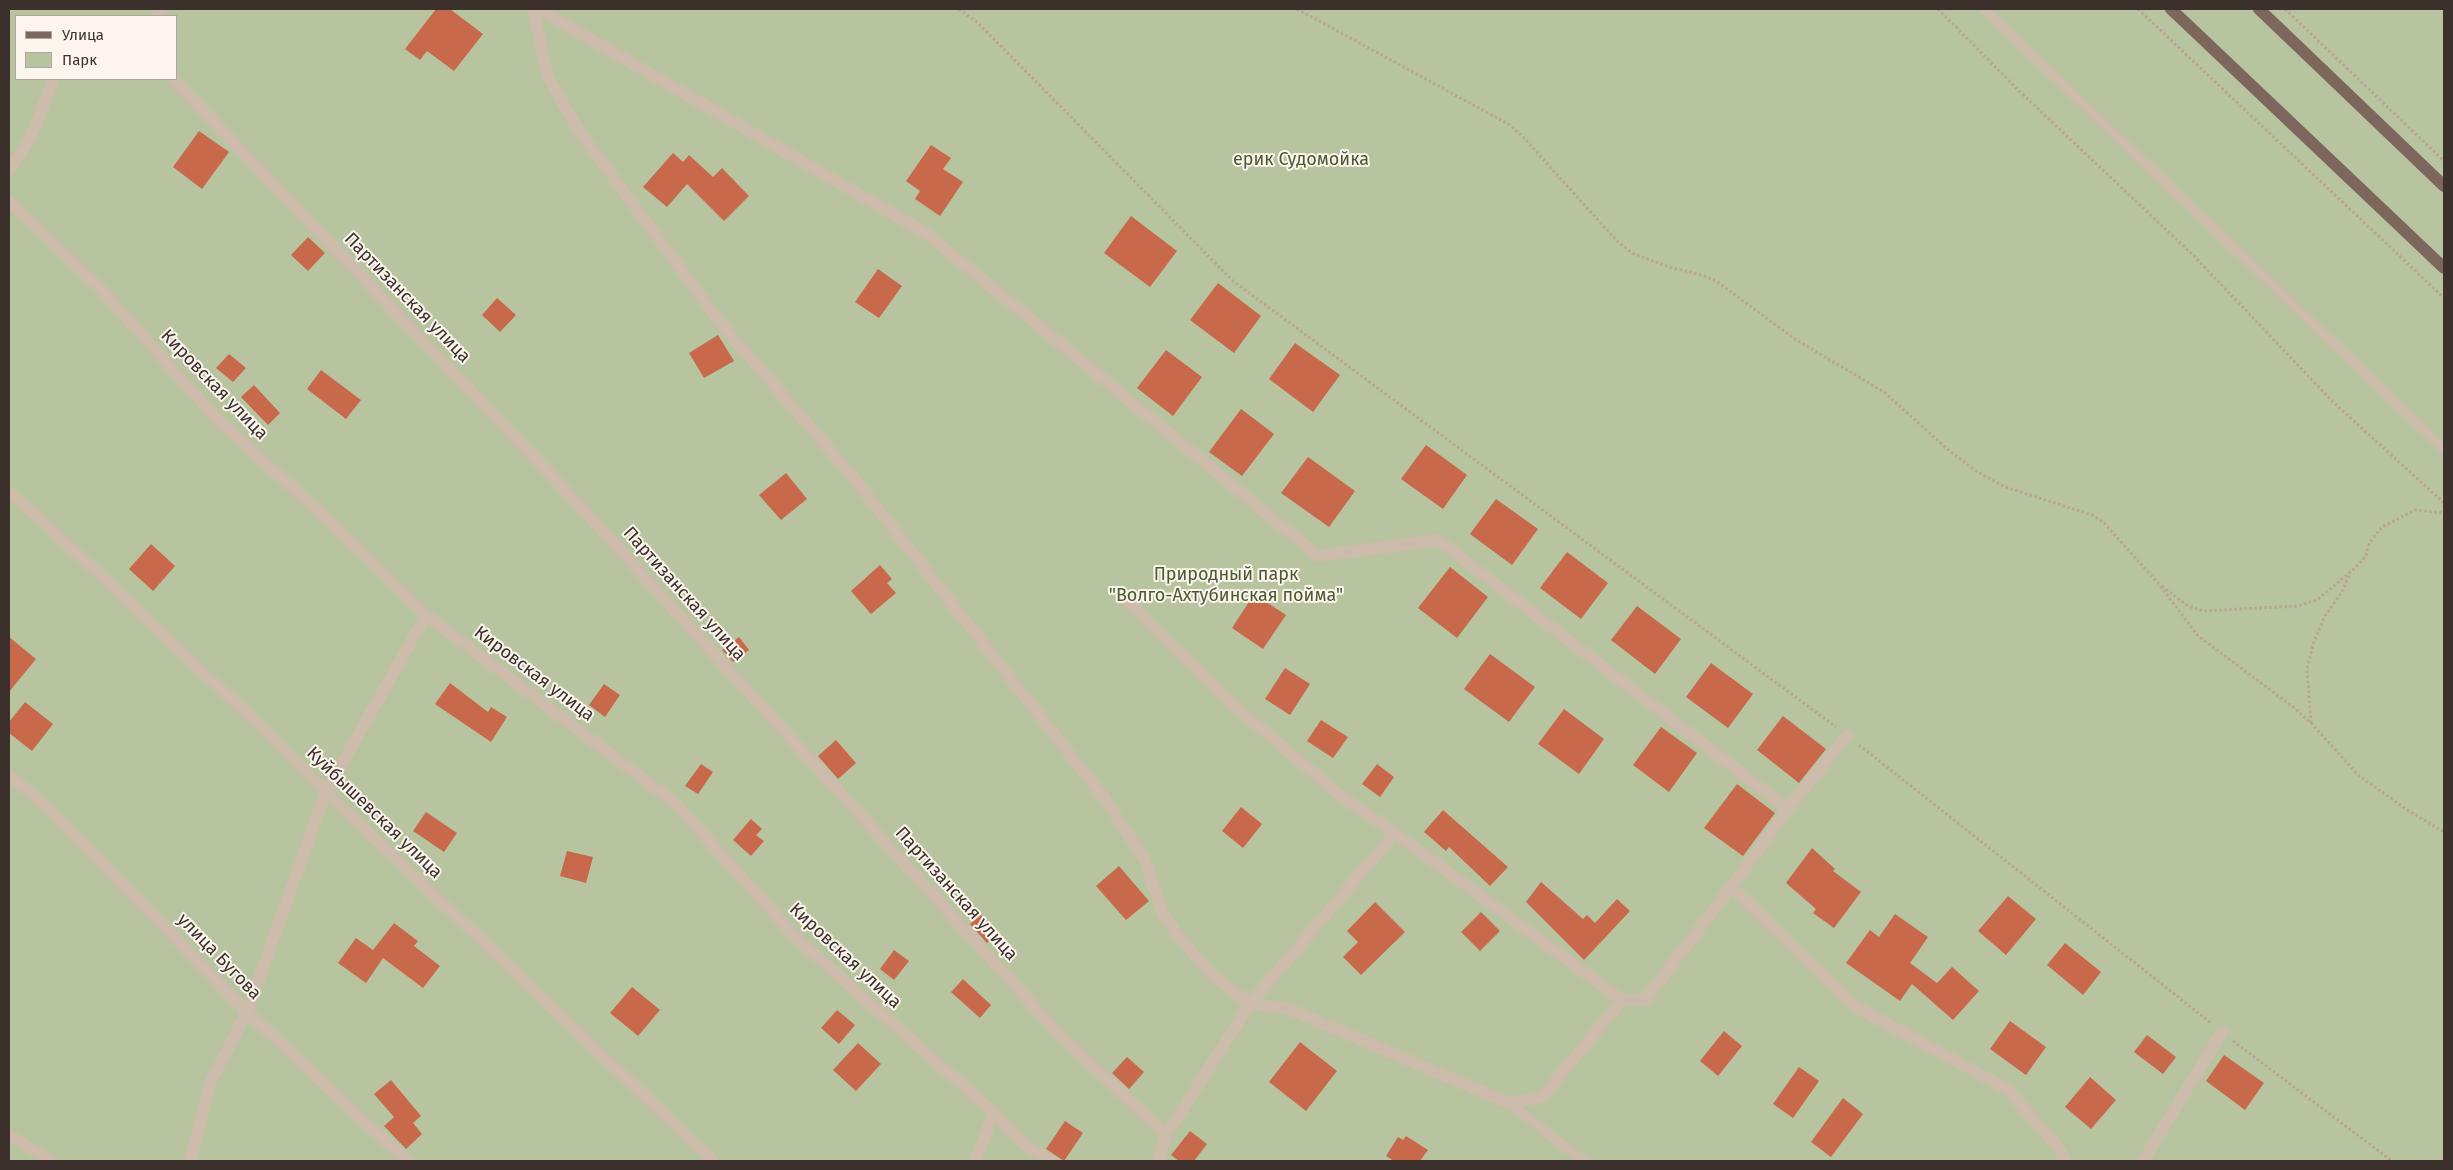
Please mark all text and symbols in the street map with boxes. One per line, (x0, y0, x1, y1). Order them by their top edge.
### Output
legend (15, 15, 178, 80)
text: Улица (62, 26, 104, 44)
text: Парк (62, 51, 97, 69)
park label: ерик Судомойка (1233, 149, 1369, 171)
street label: Партизанская улица (339, 228, 475, 368)
street label: Кировская улица (156, 325, 272, 445)
street label: Партизанская улица (618, 523, 750, 665)
park label: Природный парк "Волго-Ахтубинская пойма" (1109, 564, 1343, 606)
street label: Кировская улица (470, 622, 598, 726)
street label: Куйбышевская улица (302, 743, 446, 883)
street label: Партизанская улица (890, 823, 1022, 965)
street label: Кировская улица (785, 899, 905, 1013)
street label: улица Бугова (172, 909, 266, 1005)

